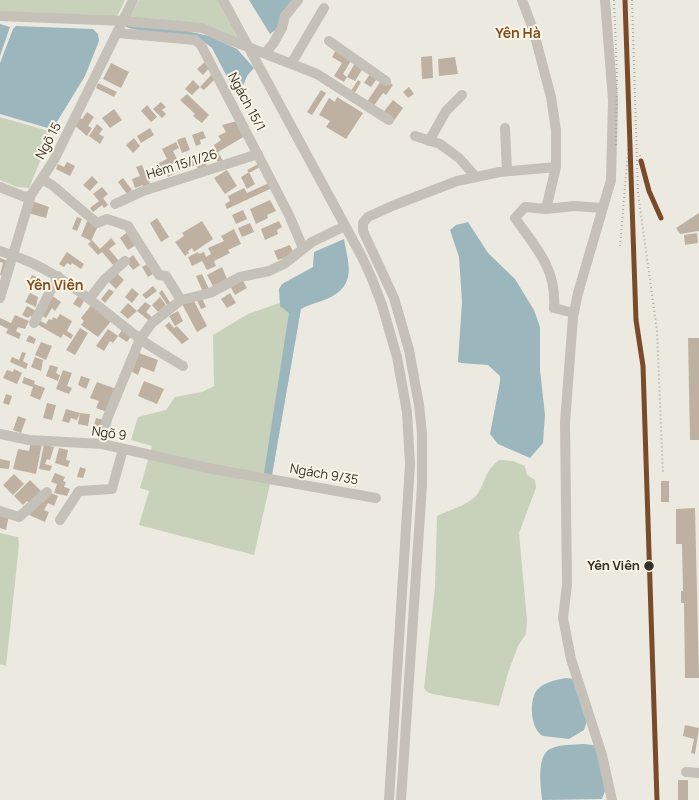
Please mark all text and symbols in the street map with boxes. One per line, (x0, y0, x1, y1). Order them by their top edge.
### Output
district label: Yên Hà (495, 26, 541, 42)
street label: Ngách 15/1 (224, 70, 268, 134)
street label: Ngõ 15 (33, 120, 65, 162)
street label: Hẻm 15/1/26 (145, 147, 219, 183)
district label: Yên Viên (27, 278, 83, 294)
street label: Ngõ 9 (91, 424, 127, 444)
street label: Ngách 9/35 (289, 461, 359, 489)
place label: Yên Viên (587, 558, 640, 574)
marker: Yên Viên (642, 559, 656, 573)

